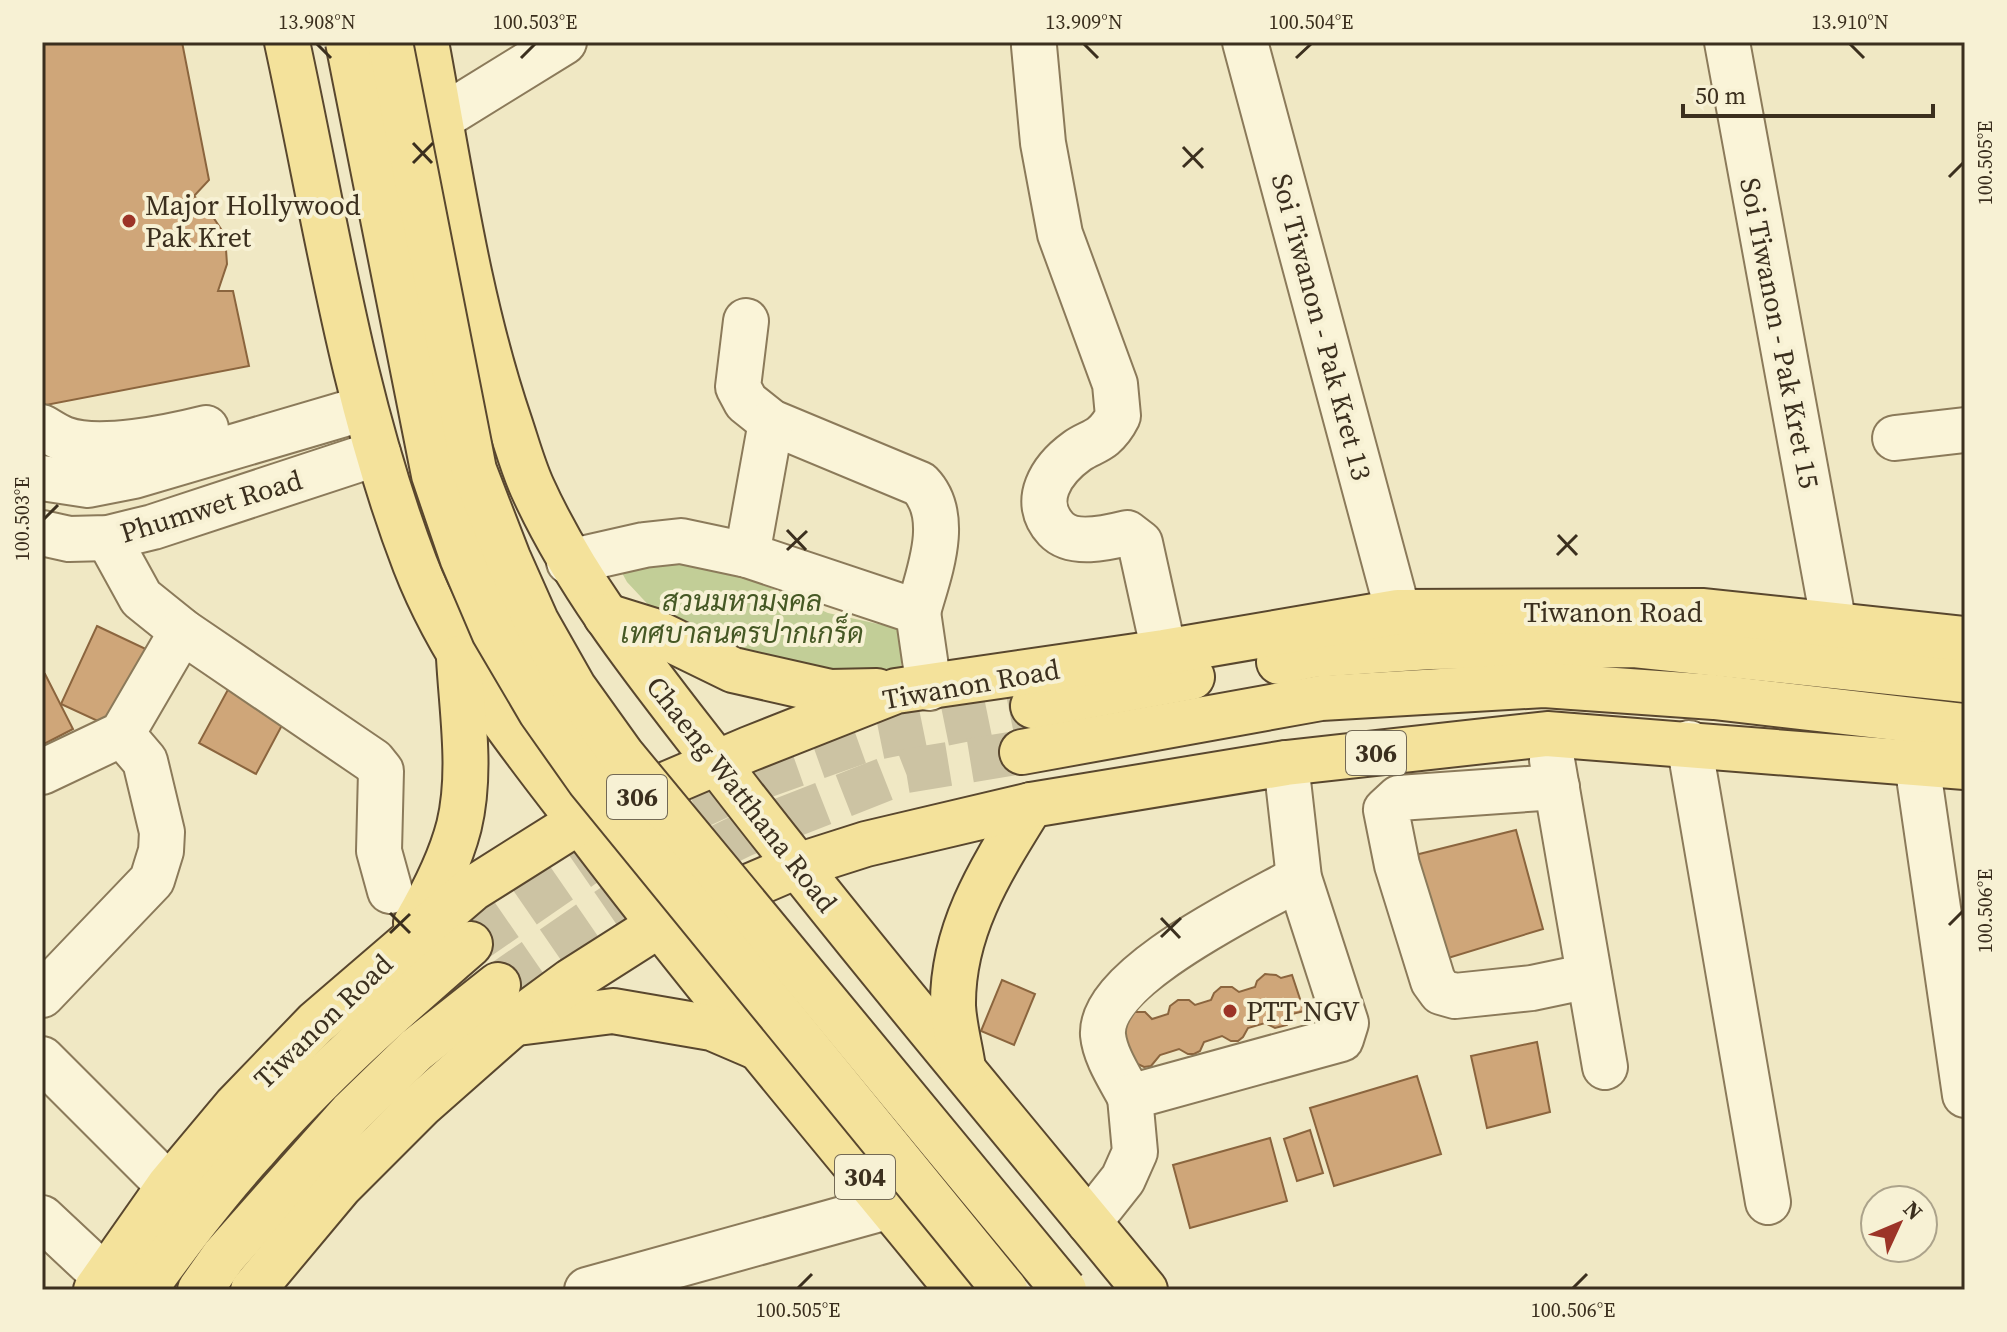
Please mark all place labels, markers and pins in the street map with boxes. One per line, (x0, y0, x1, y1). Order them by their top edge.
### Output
place label: Major Hollywood Pak Kret (145, 186, 361, 256)
marker: Major Hollywood Pak Kret (120, 212, 138, 230)
place label: PTT NGV (1246, 992, 1360, 1030)
marker: PTT NGV (1221, 1002, 1239, 1020)

